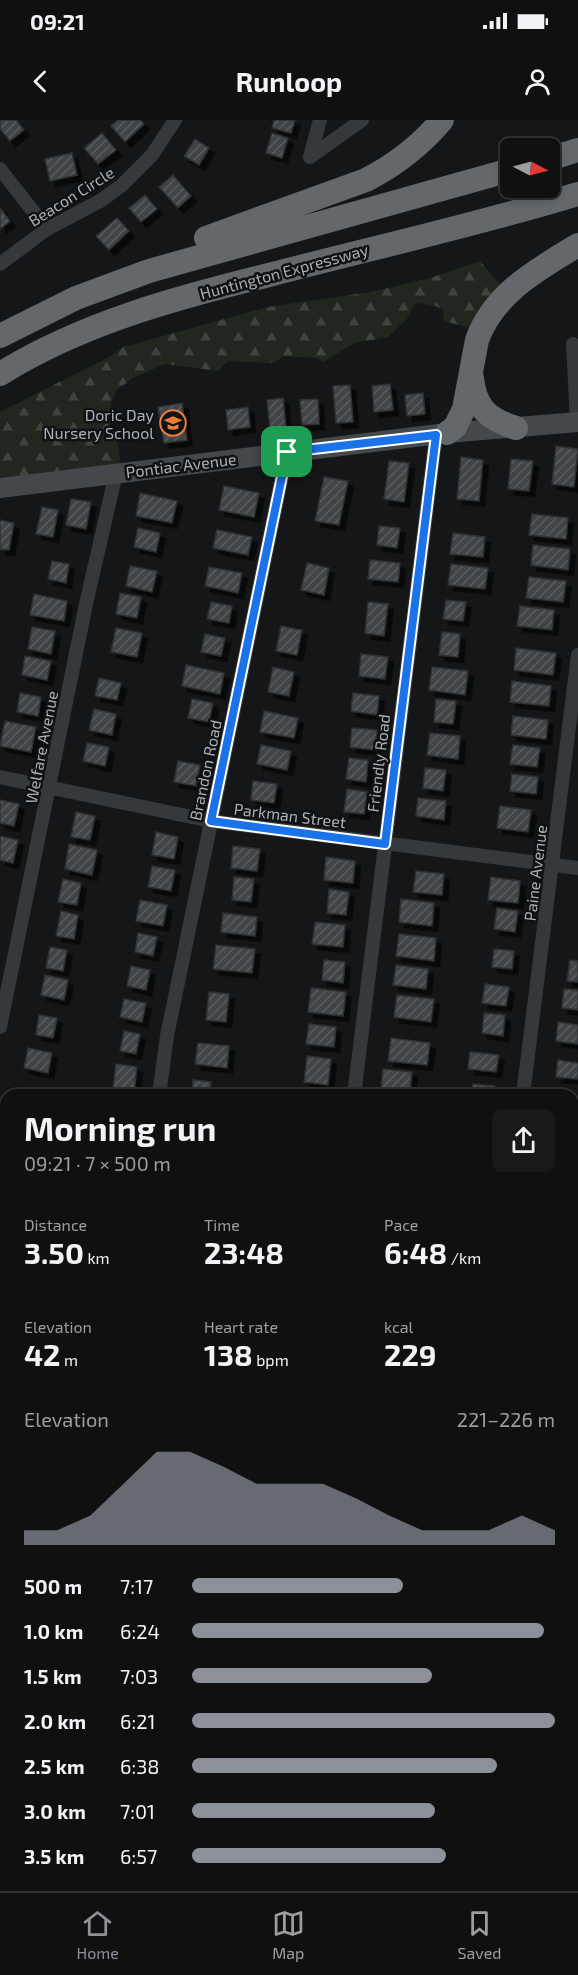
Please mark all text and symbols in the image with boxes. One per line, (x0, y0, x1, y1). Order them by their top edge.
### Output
text: 09:21 (30, 8, 85, 34)
icon: back (24, 65, 57, 98)
text: Runloop (236, 65, 342, 97)
icon: person (521, 65, 554, 98)
north arrow (500, 138, 560, 198)
map controls (500, 138, 560, 198)
street label: Beacon Circle (25, 162, 117, 230)
street label: Huntington Expressway (198, 239, 371, 303)
place label: Doric Day Nursery School (43, 405, 155, 442)
school or university icon: Doric Day Nursery School (158, 408, 188, 438)
pin (261, 426, 312, 477)
icon: arrive (270, 435, 303, 468)
street label: Pontiac Avenue (125, 449, 237, 481)
street label: Welfare Avenue (21, 689, 61, 805)
street label: Friendly Road (363, 713, 393, 813)
street label: Brandon Road (185, 718, 225, 822)
street label: Parkman Street (233, 799, 347, 831)
street label: Paine Avenue (520, 824, 550, 922)
text: Morning run (24, 1108, 216, 1148)
button: share (492, 1109, 555, 1172)
text: 09:21 · 7 × 500 m (24, 1151, 171, 1175)
text: Distance (24, 1215, 87, 1234)
text: Time (204, 1215, 240, 1234)
text: Pace (384, 1215, 418, 1234)
text: 3.50 (24, 1234, 84, 1270)
text: 23:48 (204, 1234, 284, 1270)
text: 6:48 (384, 1234, 447, 1270)
text: km (84, 1248, 110, 1267)
text: /km (447, 1248, 481, 1267)
text: Elevation (24, 1317, 92, 1336)
text: Heart rate (204, 1317, 278, 1336)
text: kcal (384, 1317, 413, 1336)
text: 42 (24, 1336, 61, 1372)
text: 138 (204, 1336, 253, 1372)
text: 229 (384, 1336, 437, 1372)
text: m (61, 1350, 78, 1369)
text: bpm (253, 1350, 289, 1369)
text: Elevation (24, 1407, 109, 1431)
text: 221–226 m (457, 1407, 555, 1431)
text: 500 m (24, 1574, 82, 1598)
text: 7:17 (120, 1574, 153, 1598)
text: 1.0 km (24, 1619, 83, 1643)
text: 6:24 (120, 1619, 160, 1643)
text: 1.5 km (24, 1664, 82, 1688)
text: 7:03 (120, 1664, 158, 1688)
text: 2.0 km (24, 1709, 86, 1733)
text: 6:21 (120, 1709, 155, 1733)
text: 2.5 km (24, 1754, 85, 1778)
text: 6:38 (120, 1754, 159, 1778)
text: 3.0 km (24, 1799, 86, 1823)
text: 7:01 (120, 1799, 155, 1823)
text: 3.5 km (24, 1844, 84, 1868)
text: 6:57 (120, 1844, 157, 1868)
tab: Home (76, 1907, 119, 1962)
tab: Map (272, 1907, 305, 1962)
tab: Saved (458, 1907, 502, 1962)

